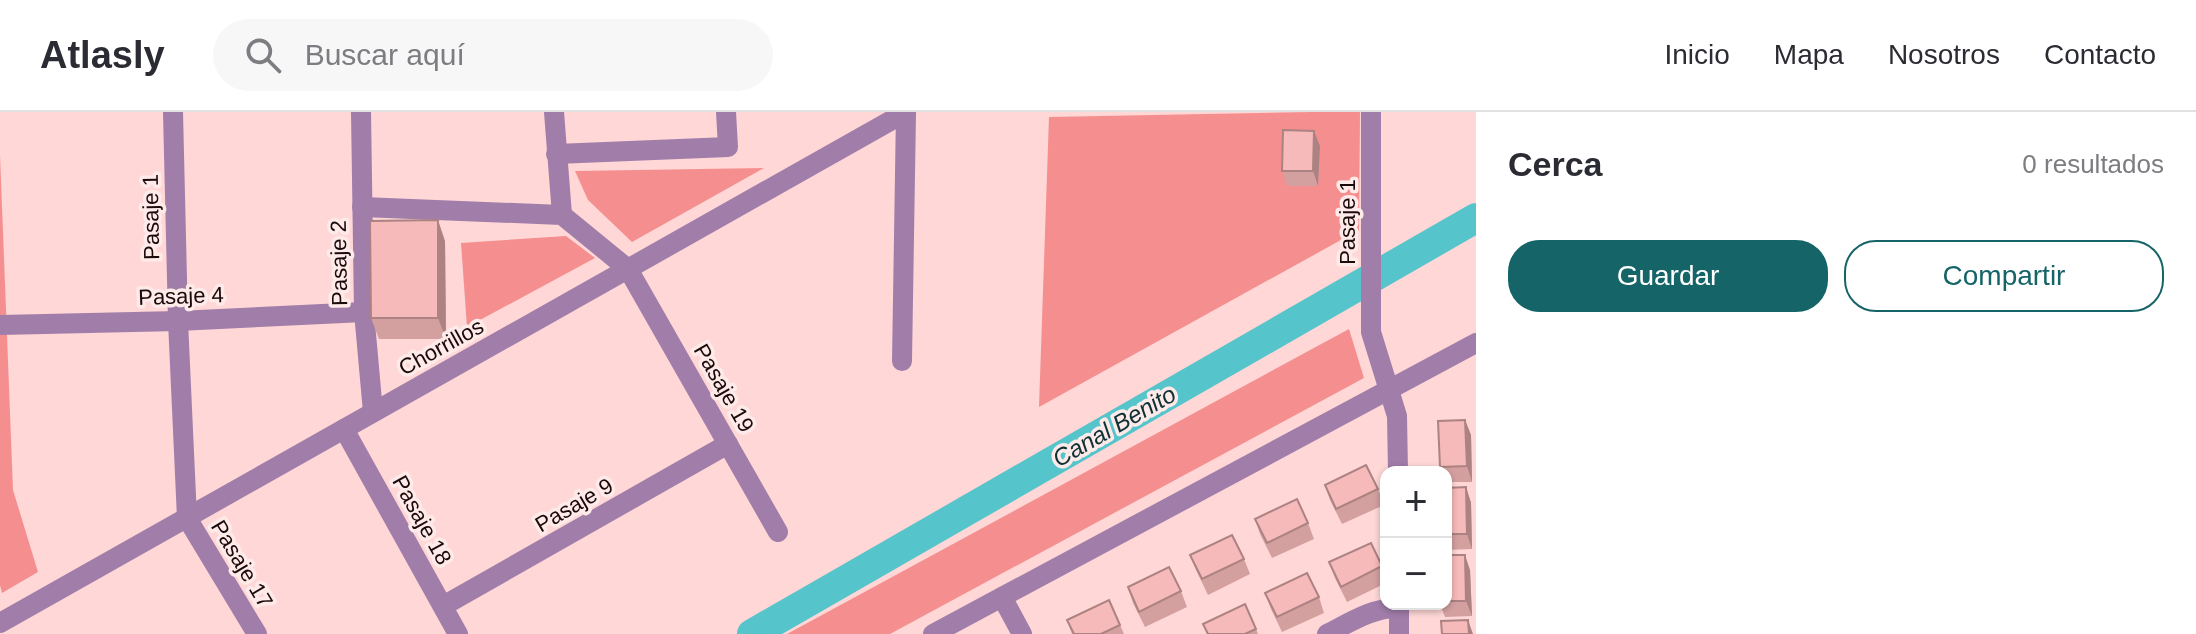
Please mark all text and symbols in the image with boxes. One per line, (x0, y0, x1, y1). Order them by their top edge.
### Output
search box (213, 19, 773, 91)
icon: search (241, 33, 285, 77)
text: Atlasly (40, 34, 165, 76)
text: Buscar aquí (305, 38, 465, 71)
text: Inicio (1664, 39, 1730, 70)
text: Mapa (1774, 39, 1844, 70)
text: Nosotros (1888, 39, 2000, 70)
text: Contacto (2044, 39, 2156, 70)
text: Cerca (1508, 145, 1603, 183)
text: 0 resultados (2022, 149, 2164, 179)
street label: Pasaje 1 (138, 174, 164, 260)
street label: Pasaje 1 (1335, 179, 1360, 265)
street label: Pasaje 2 (326, 220, 352, 306)
button: Guardar (1508, 240, 1828, 312)
button: Compartir (1844, 240, 2164, 312)
street label: Pasaje 4 (138, 282, 224, 310)
street label: Chorrillos (394, 314, 488, 380)
street label: Pasaje 19 (689, 339, 759, 437)
water label: Canal Benito (1048, 380, 1180, 472)
map controls (1380, 466, 1452, 610)
button: + (1380, 466, 1452, 538)
street label: Pasaje 18 (387, 471, 457, 569)
street label: Pasaje 9 (531, 473, 617, 537)
street label: Pasaje 17 (206, 516, 278, 612)
button: − (1380, 538, 1452, 610)

